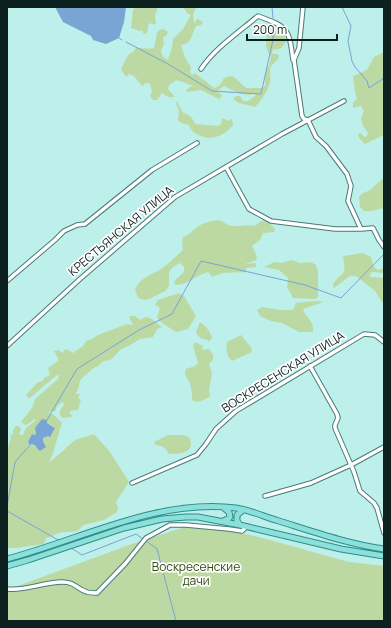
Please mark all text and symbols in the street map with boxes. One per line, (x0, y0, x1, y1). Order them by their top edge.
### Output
scale bar (247, 16, 337, 42)
text: 200 m (253, 21, 287, 38)
street label: КРЕСТЬЯНСКАЯ УЛИЦА (64, 181, 177, 280)
street label: ВОСКРЕСЕНСКАЯ УЛИЦА (218, 327, 348, 416)
park label: Воскресенские дачи (152, 558, 240, 589)

